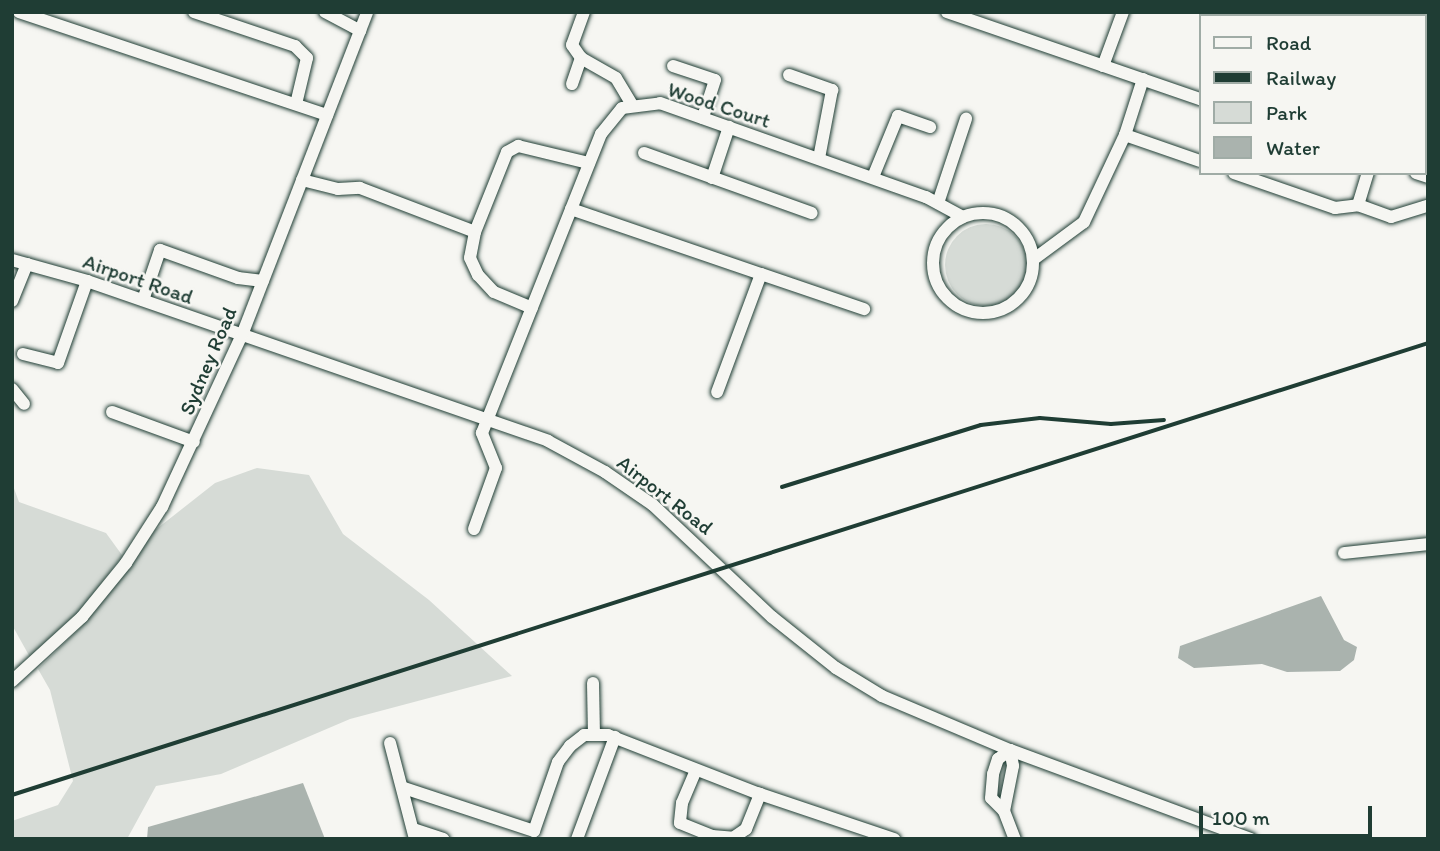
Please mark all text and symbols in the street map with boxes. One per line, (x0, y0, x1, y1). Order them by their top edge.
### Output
legend (1198, 14, 1426, 175)
text: Road (1266, 30, 1311, 55)
text: Railway (1266, 65, 1336, 90)
street label: Wood Court (664, 77, 774, 133)
text: Park (1266, 100, 1307, 125)
text: Water (1266, 135, 1320, 160)
street label: Airport Road (80, 248, 196, 310)
street label: Sydney Road (174, 303, 242, 419)
street label: Airport Road (612, 450, 718, 540)
scale bar (1202, 792, 1375, 836)
text: 100 m (1212, 805, 1270, 830)

